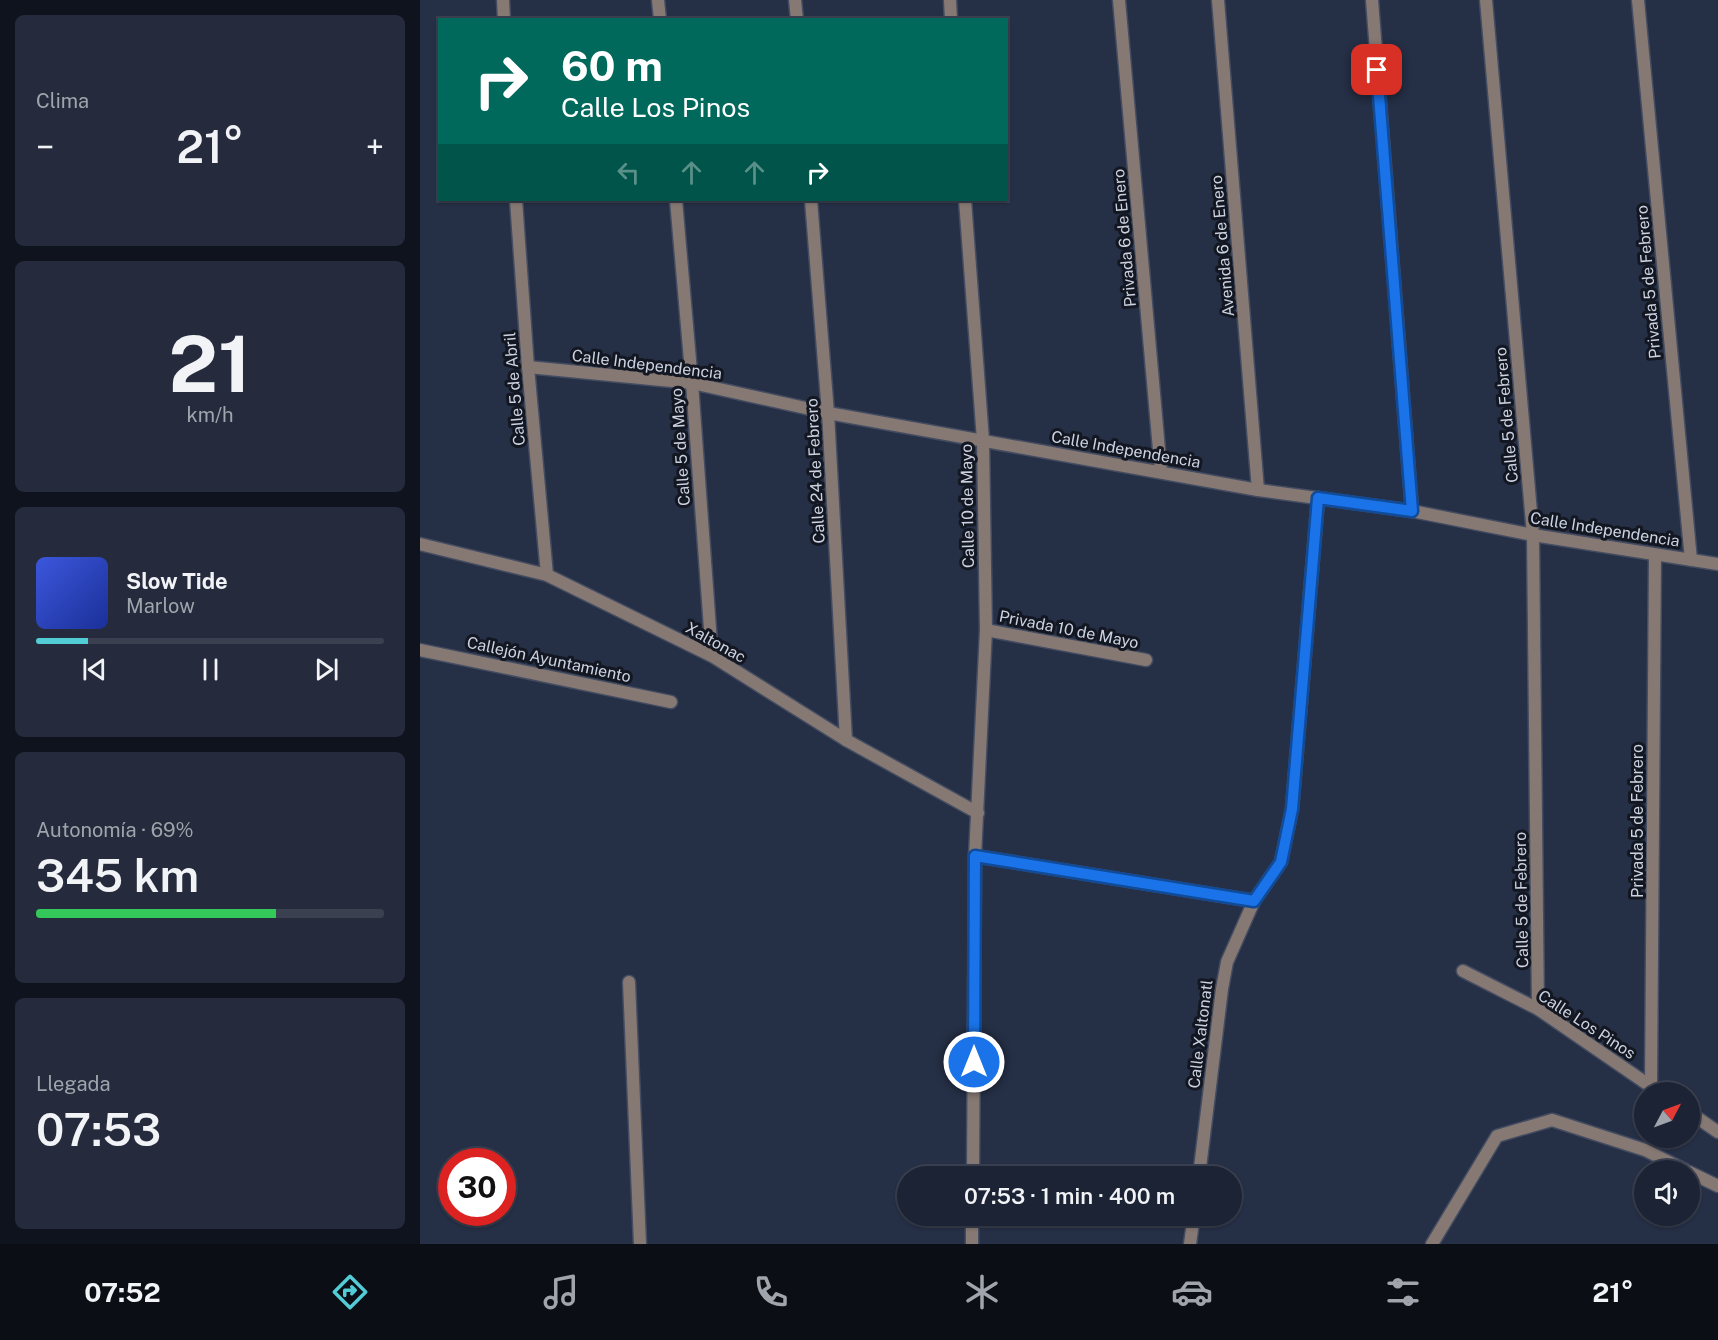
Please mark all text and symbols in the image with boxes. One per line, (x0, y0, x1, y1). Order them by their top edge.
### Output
text: 60 m (561, 41, 663, 90)
icon: right (462, 42, 540, 120)
pin (1351, 44, 1402, 95)
icon: arrive (1360, 53, 1393, 86)
text: Clima (36, 89, 89, 113)
text: Calle Los Pinos (561, 91, 750, 123)
text: 21° (176, 120, 244, 173)
text: − (36, 128, 54, 166)
text: + (366, 128, 384, 166)
icon: left (612, 156, 645, 189)
icon: ahead (675, 156, 708, 189)
icon: ahead (738, 156, 771, 189)
icon: right (801, 156, 834, 189)
street label: Privada 6 de Enero (1109, 168, 1140, 308)
street label: Avenida 6 de Enero (1207, 174, 1238, 318)
street label: Privada 5 de Febrero (1632, 204, 1665, 359)
text: 21 (169, 318, 251, 410)
street label: Calle 5 de Abril (500, 331, 529, 447)
street label: Calle Independencia (571, 346, 723, 383)
street label: Calle 5 de Febrero (1491, 346, 1522, 484)
street label: Calle 5 de Mayo (667, 387, 694, 507)
street label: Calle 24 de Febrero (802, 398, 829, 544)
text: km/h (186, 403, 234, 427)
street label: Calle Independencia (1050, 427, 1202, 472)
street label: Calle 10 de Mayo (957, 444, 978, 568)
street label: Calle Independencia (1529, 508, 1681, 551)
text: Slow Tide (126, 568, 228, 594)
text: Marlow (126, 594, 195, 618)
street label: Privada 10 de Mayo (997, 607, 1140, 652)
street label: Xaltonac (682, 618, 749, 667)
street label: Callejón Ayuntamiento (465, 633, 633, 686)
icon: previous (78, 653, 111, 686)
icon: pause (194, 653, 227, 686)
icon: next (310, 653, 343, 686)
street label: Privada 5 de Febrero (1628, 744, 1647, 898)
text: Autonomía · 69% (36, 818, 194, 842)
street label: Calle 5 de Febrero (1511, 832, 1532, 968)
text: 345 km (36, 849, 199, 902)
street label: Calle Xaltonatl (1184, 978, 1217, 1090)
street label: Calle Los Pinos (1535, 986, 1639, 1063)
position arrow (942, 1030, 1006, 1094)
text: Llegada (36, 1072, 111, 1096)
north arrow (1634, 1082, 1700, 1148)
map controls (1634, 1082, 1700, 1226)
text: 07:53 (36, 1103, 161, 1156)
speed limit sign: 30 (438, 1148, 516, 1226)
button: sound (1634, 1160, 1700, 1226)
text: 07:53 · 1 min · 400 m (964, 1183, 1175, 1209)
icon: directions (329, 1271, 371, 1313)
icon: music (540, 1271, 582, 1313)
icon: phone (750, 1271, 792, 1313)
icon: climate (961, 1271, 1003, 1313)
icon: car (1171, 1271, 1213, 1313)
icon: filters (1382, 1271, 1424, 1313)
text: 07:52 (84, 1276, 161, 1308)
text: 21° (1592, 1276, 1634, 1308)

